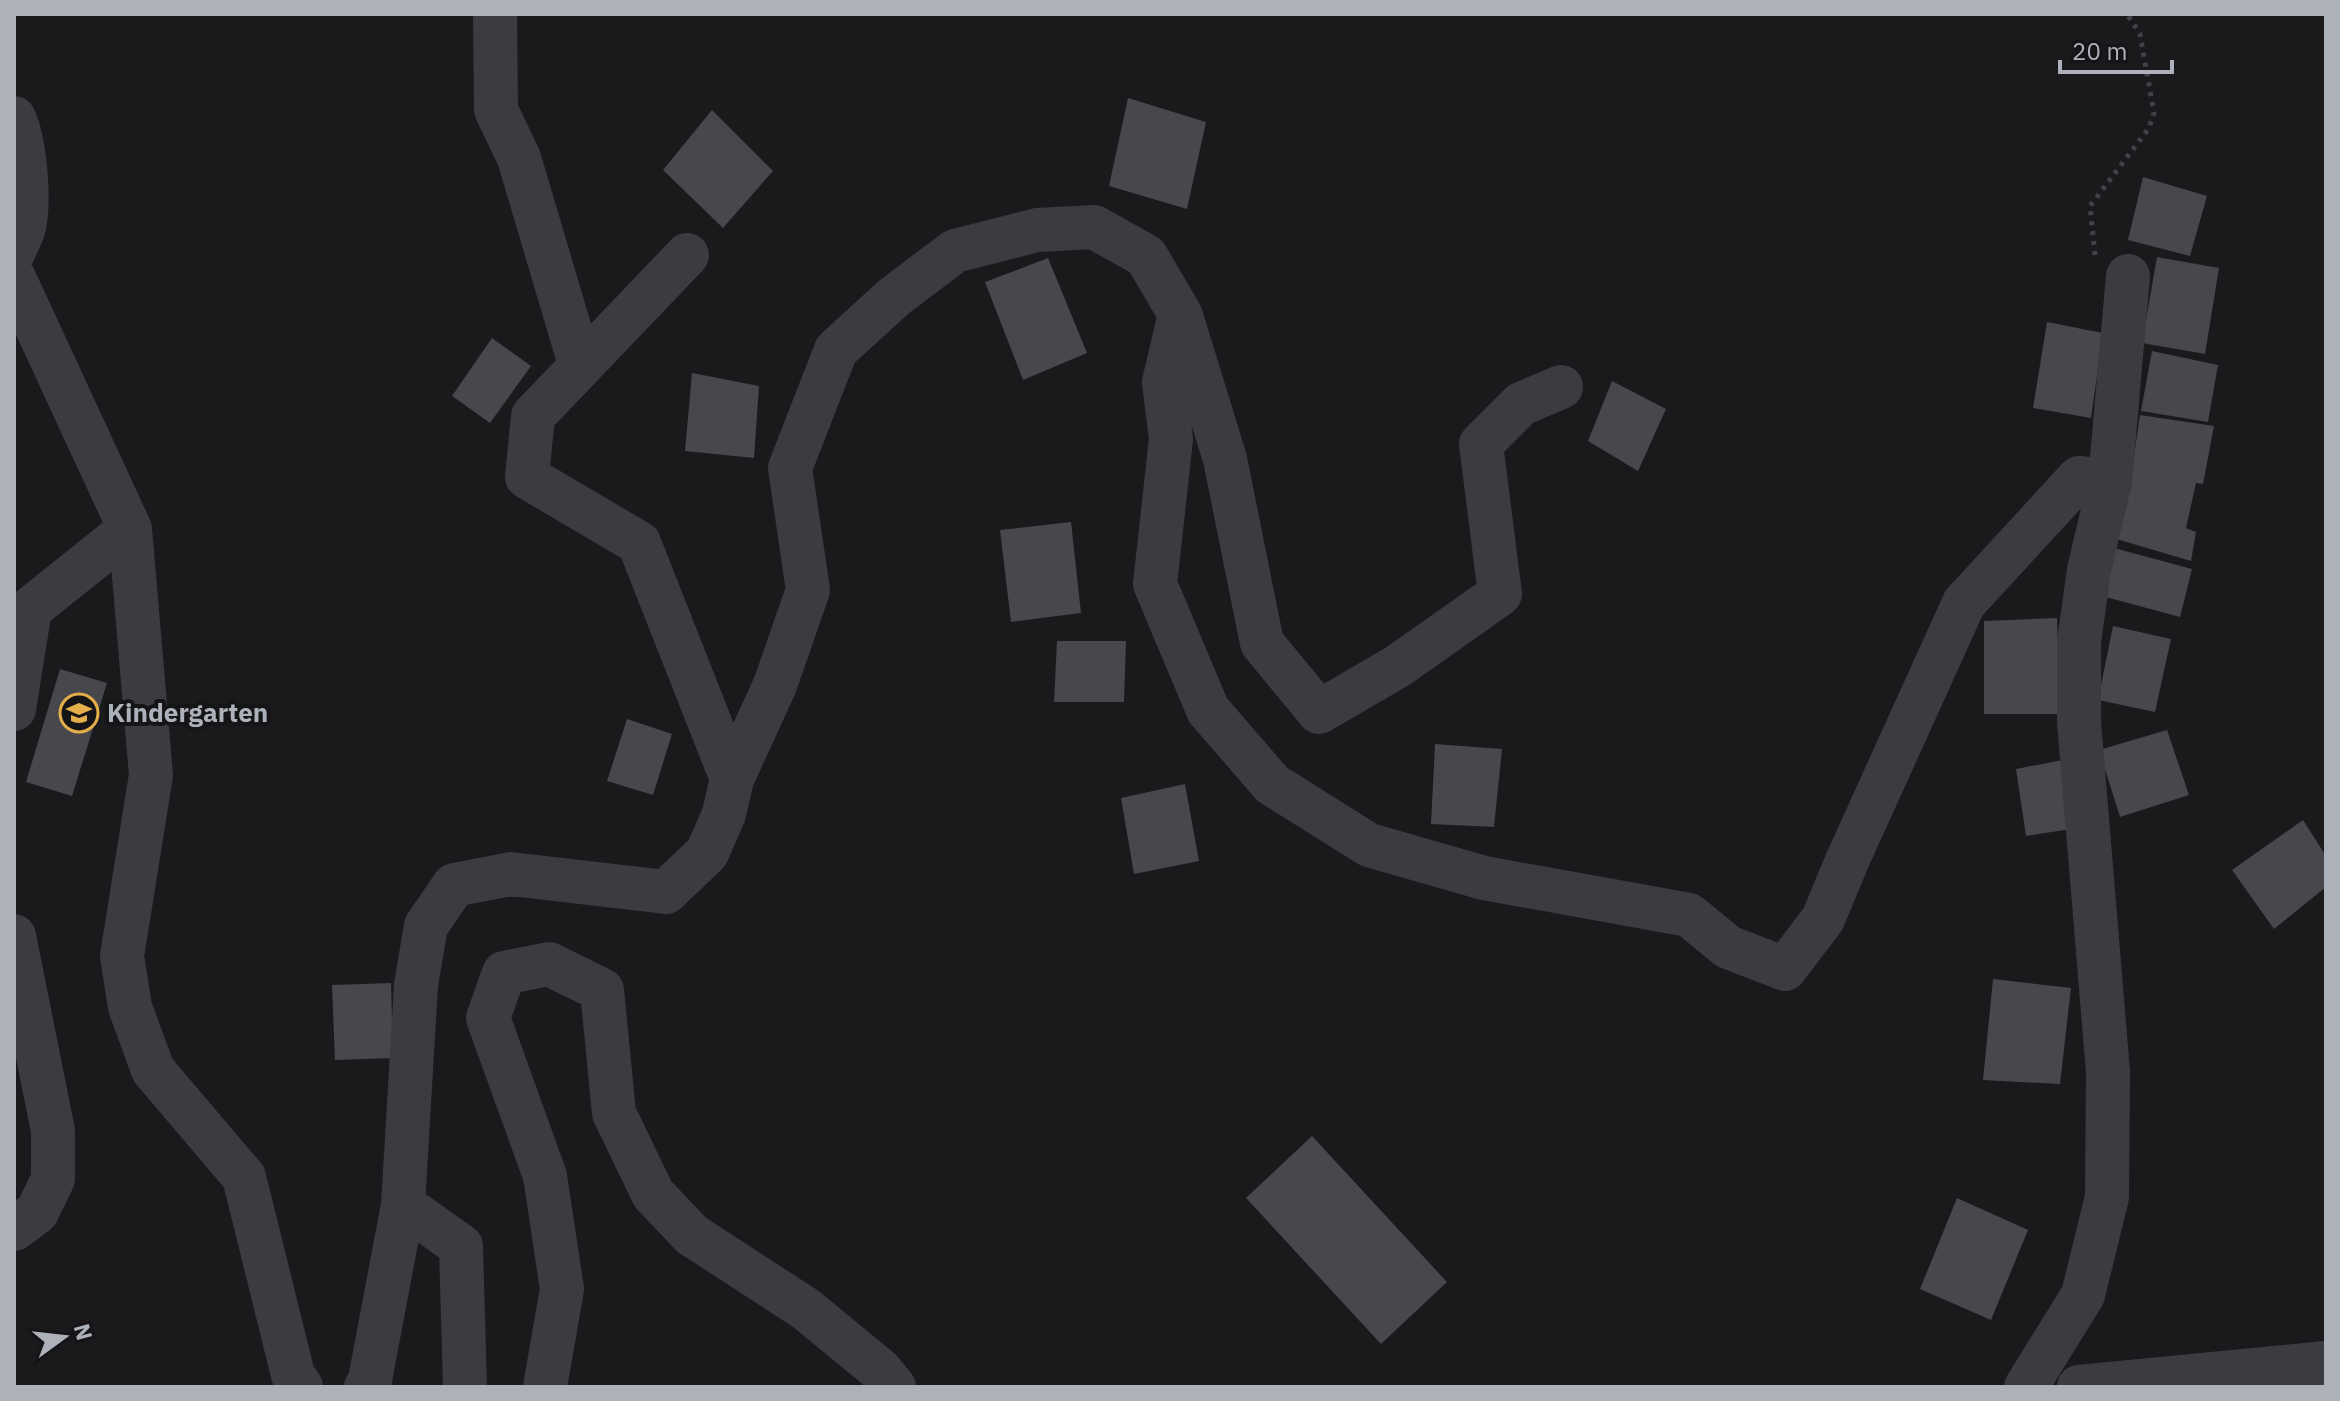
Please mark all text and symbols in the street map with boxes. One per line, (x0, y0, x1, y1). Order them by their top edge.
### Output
scale bar (2060, 24, 2172, 74)
text: 20 m (2072, 35, 2127, 67)
school or university icon: Kindergarten (58, 692, 100, 734)
place label: Kindergarten (107, 695, 268, 729)
north arrow (24, 1297, 104, 1377)
text: N (68, 1320, 100, 1343)

